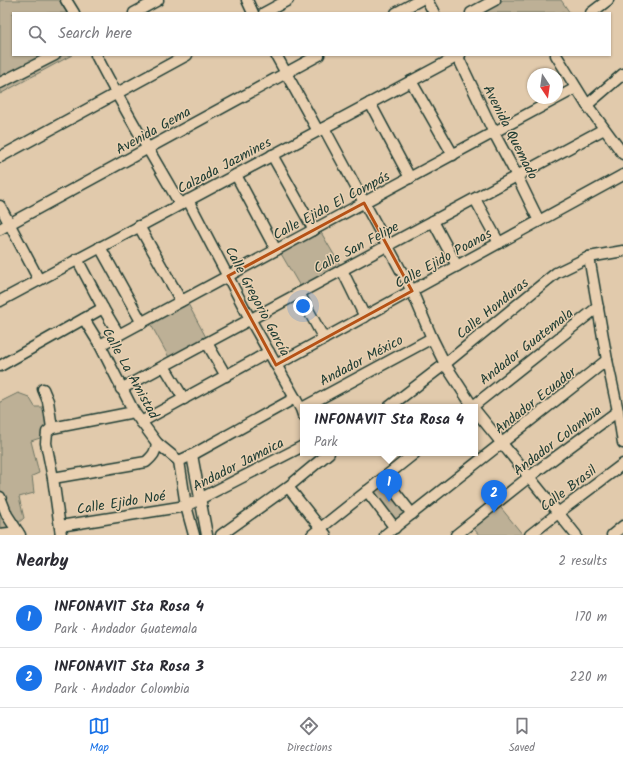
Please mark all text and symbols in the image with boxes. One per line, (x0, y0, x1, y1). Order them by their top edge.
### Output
search box (12, 12, 611, 56)
text: Search here (58, 22, 132, 46)
icon: search (26, 23, 48, 45)
north arrow (527, 68, 563, 104)
street label: Avenida Quemado (477, 81, 543, 184)
street label: Avenida Gema (112, 101, 195, 161)
street label: Calzada Jazmines (173, 132, 275, 200)
street label: Calle Ejido El Compás (269, 166, 394, 246)
street label: Calle San Felipe (310, 216, 404, 280)
street label: Calle Ejido Poanas (391, 223, 496, 295)
street label: Calle Gregorio García (219, 242, 295, 361)
street label: Calle Honduras (452, 273, 534, 345)
your location (293, 296, 313, 316)
street label: Andador Guatemala (475, 303, 578, 391)
street label: Calle La Amistad (96, 324, 165, 424)
street label: Andador México (316, 330, 407, 392)
street label: Andador Ecuador (490, 361, 582, 440)
street label: Andador Colombia (509, 400, 607, 481)
popup (300, 404, 478, 456)
text: INFONAVIT Sta Rosa 4 (314, 408, 464, 432)
street label: Andador Jamaica (189, 432, 288, 497)
text: Park (314, 432, 338, 453)
street label: Calle Brasil (535, 460, 602, 518)
pin: 1 (376, 469, 402, 502)
pin: 2 (481, 480, 507, 513)
street label: Calle Ejido Noé (75, 485, 168, 521)
text: Nearby (16, 548, 68, 575)
text: 2 results (559, 551, 607, 572)
text: INFONAVIT Sta Rosa 4 (54, 595, 204, 619)
text: 1 (27, 607, 31, 628)
text: 170 m (575, 607, 607, 628)
text: Park · Andador Guatemala (54, 619, 197, 640)
text: INFONAVIT Sta Rosa 3 (54, 655, 204, 679)
text: 2 (25, 667, 33, 688)
text: 220 m (570, 667, 607, 688)
text: Park · Andador Colombia (54, 679, 190, 700)
tab: Map (88, 715, 110, 757)
tab: Directions (287, 715, 332, 757)
tab: Saved (509, 715, 535, 757)

